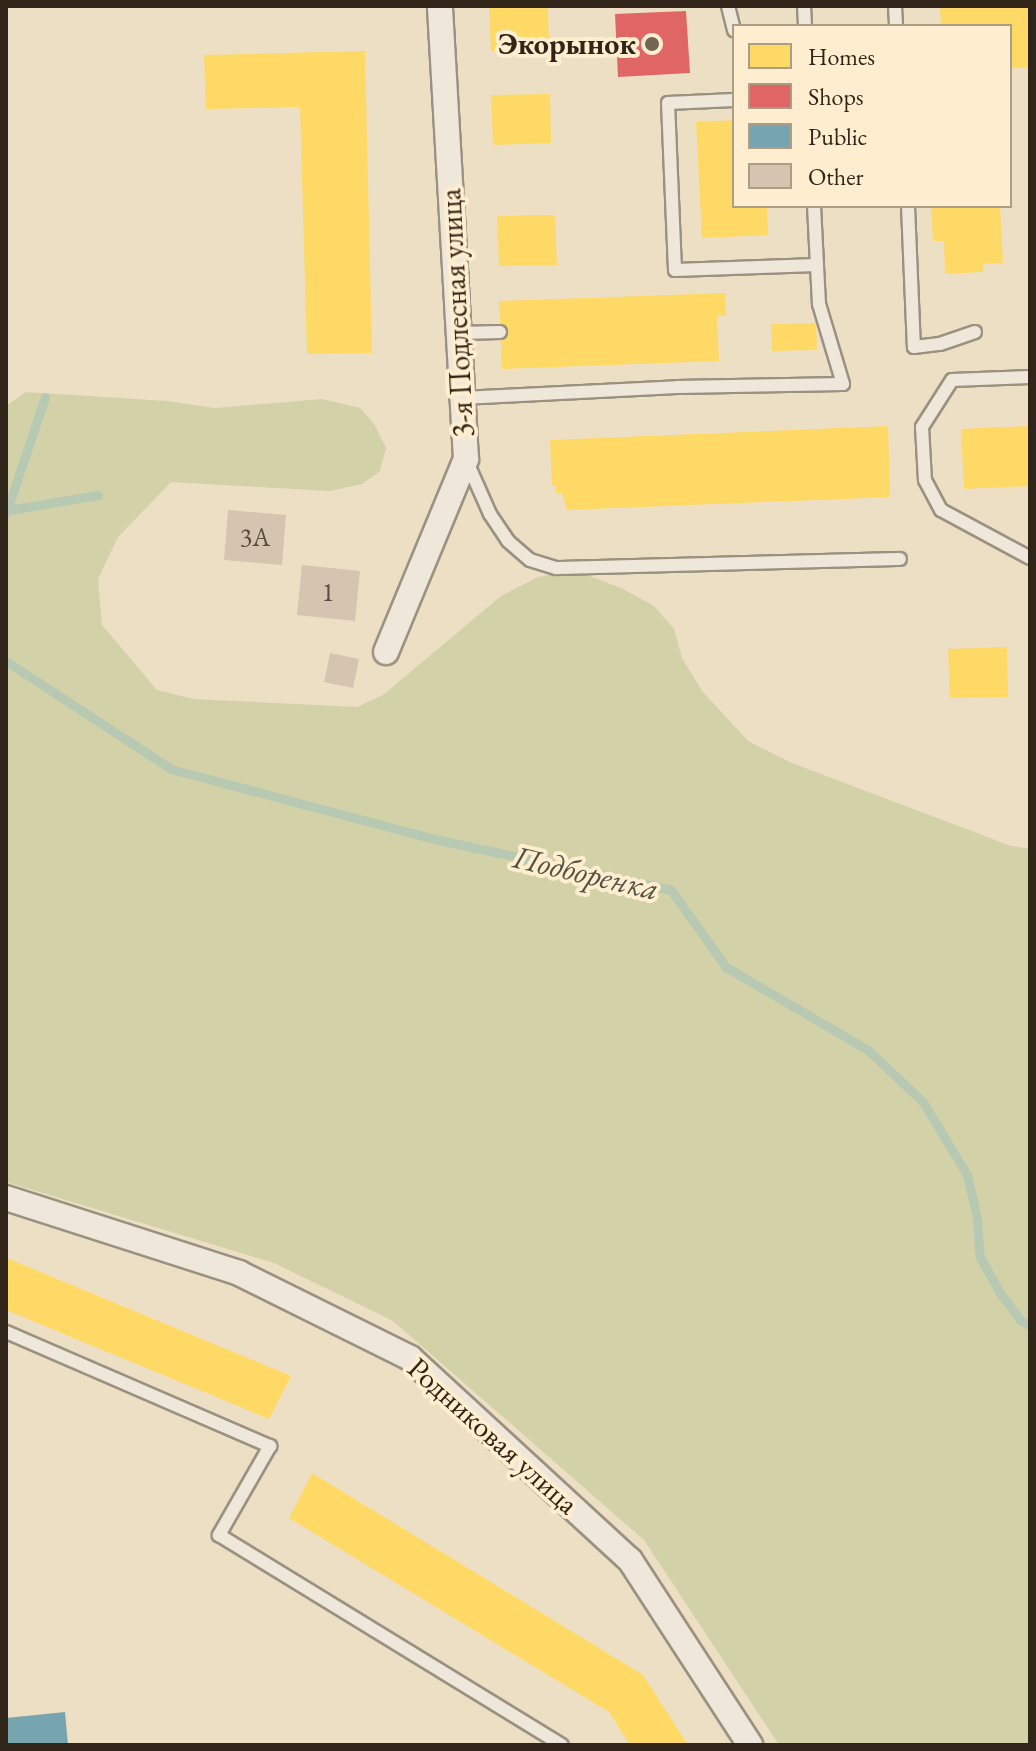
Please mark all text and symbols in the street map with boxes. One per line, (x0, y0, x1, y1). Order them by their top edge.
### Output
legend (732, 24, 1012, 208)
place label: Экорынок (498, 26, 636, 62)
marker: Экорынок (643, 35, 661, 53)
text: Homes (808, 41, 875, 72)
text: Shops (808, 81, 864, 112)
text: Public (808, 121, 867, 152)
text: Other (808, 161, 864, 192)
street label: 3-я Подлесная улица (433, 188, 481, 438)
house number: 3А (240, 522, 270, 554)
house number: 1 (322, 577, 334, 609)
water label: Подборенка (510, 838, 662, 908)
street label: Родниковая улица (400, 1350, 586, 1522)

